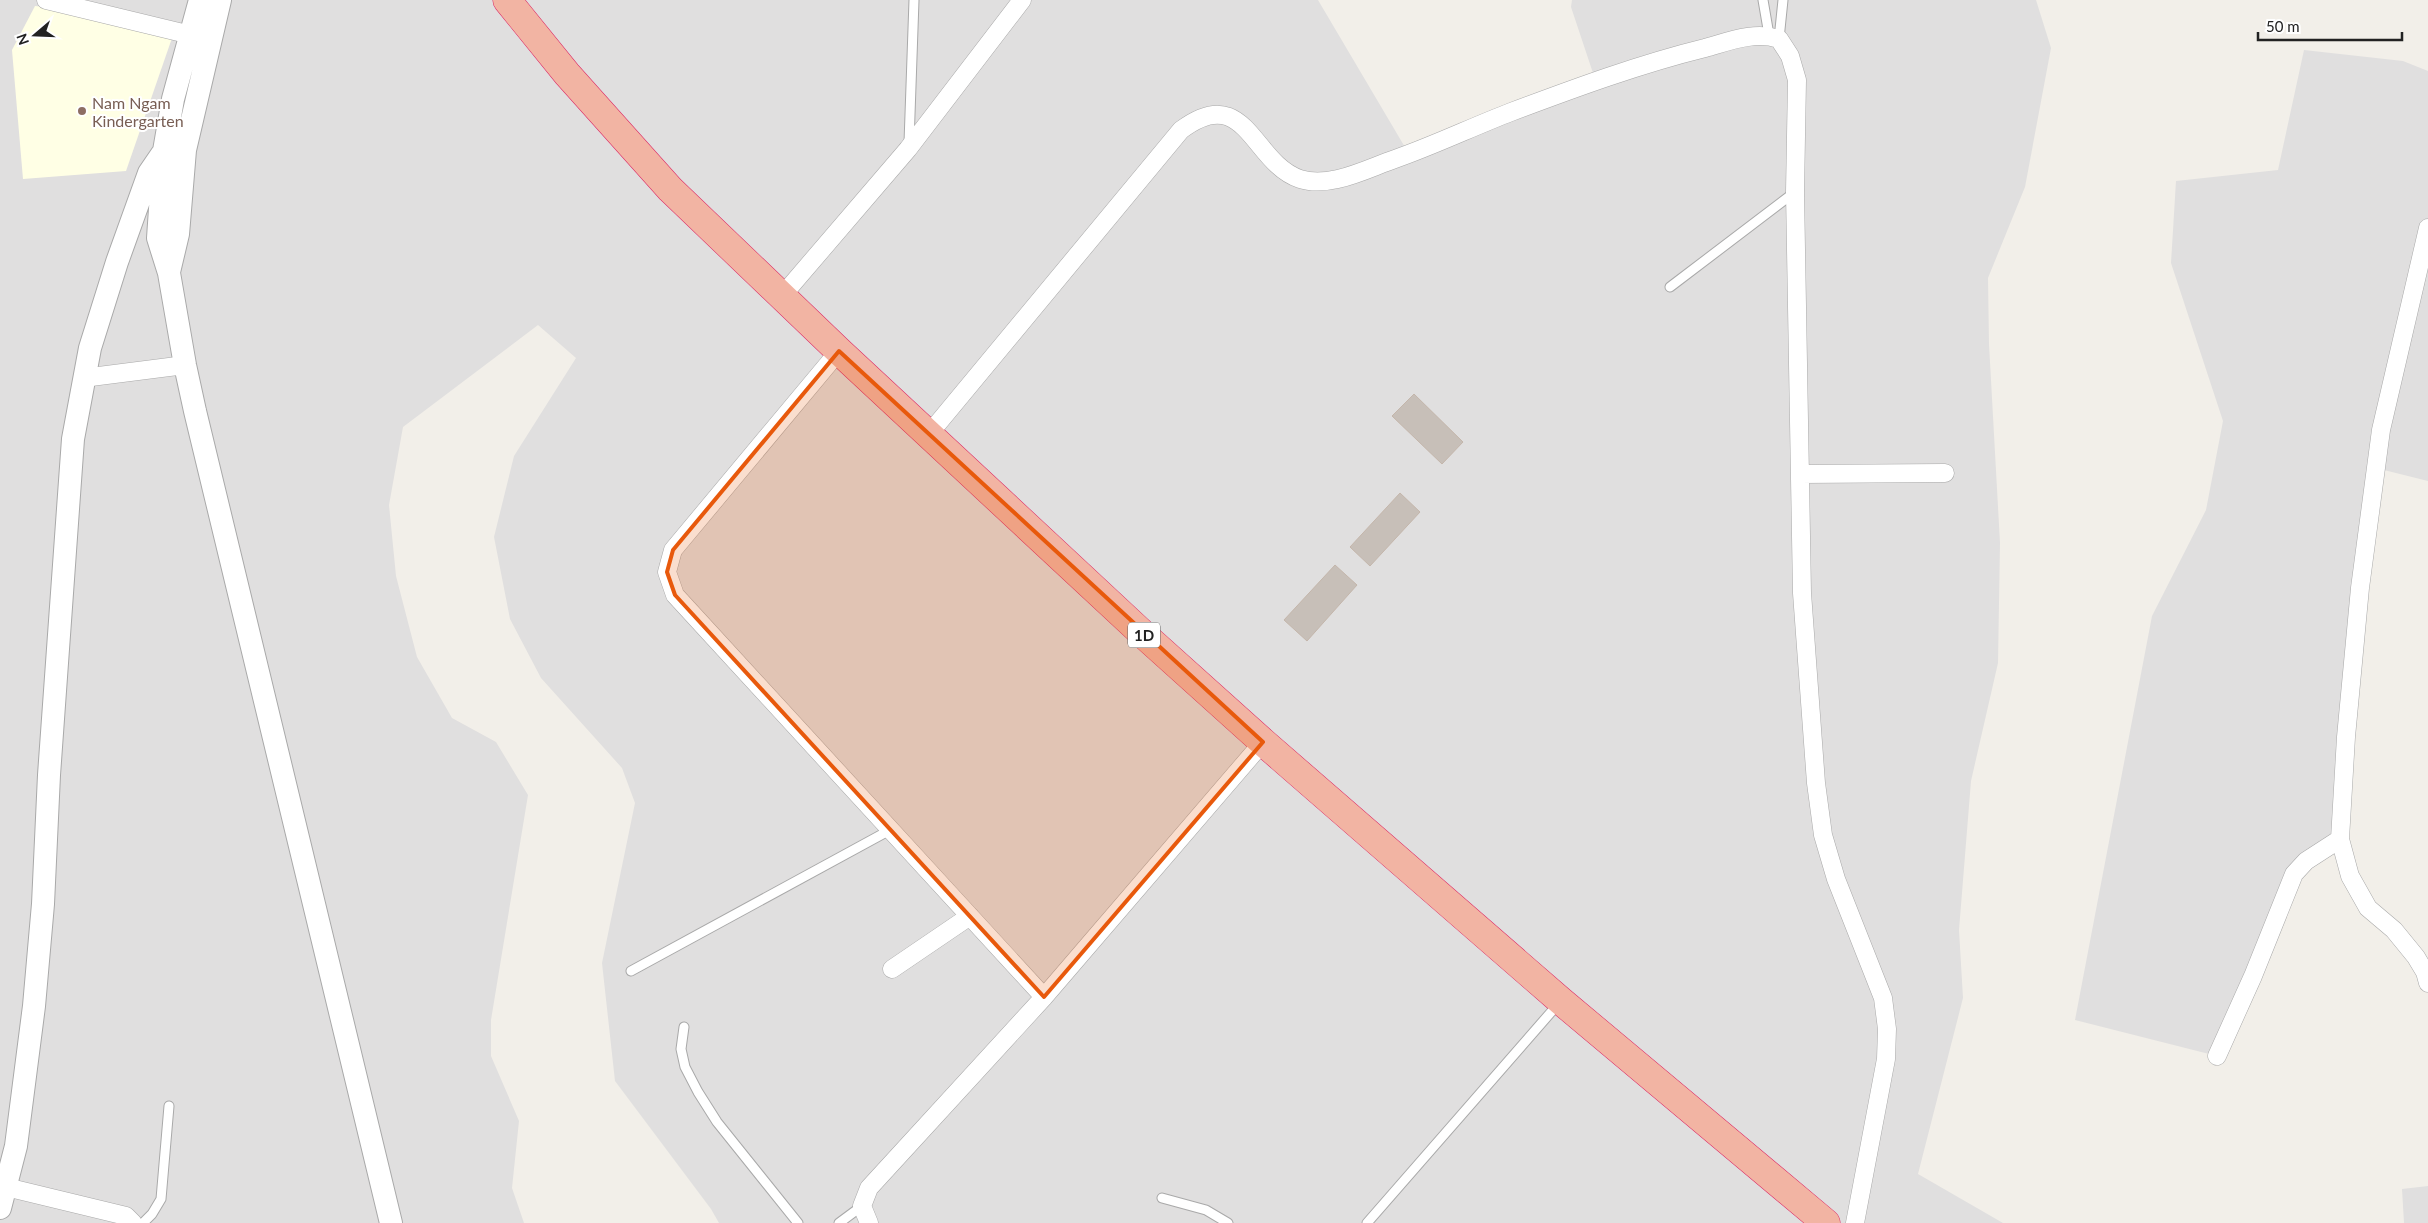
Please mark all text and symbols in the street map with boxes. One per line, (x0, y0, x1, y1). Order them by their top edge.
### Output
north arrow (10, 10, 60, 60)
scale bar (2258, 10, 2402, 42)
text: 50 m (2266, 17, 2300, 35)
text: N (12, 32, 32, 47)
place label: Nam Ngam Kindergarten (92, 93, 184, 130)
marker: Nam Ngam Kindergarten (76, 105, 88, 117)
road number: 1D (1128, 622, 1160, 648)

